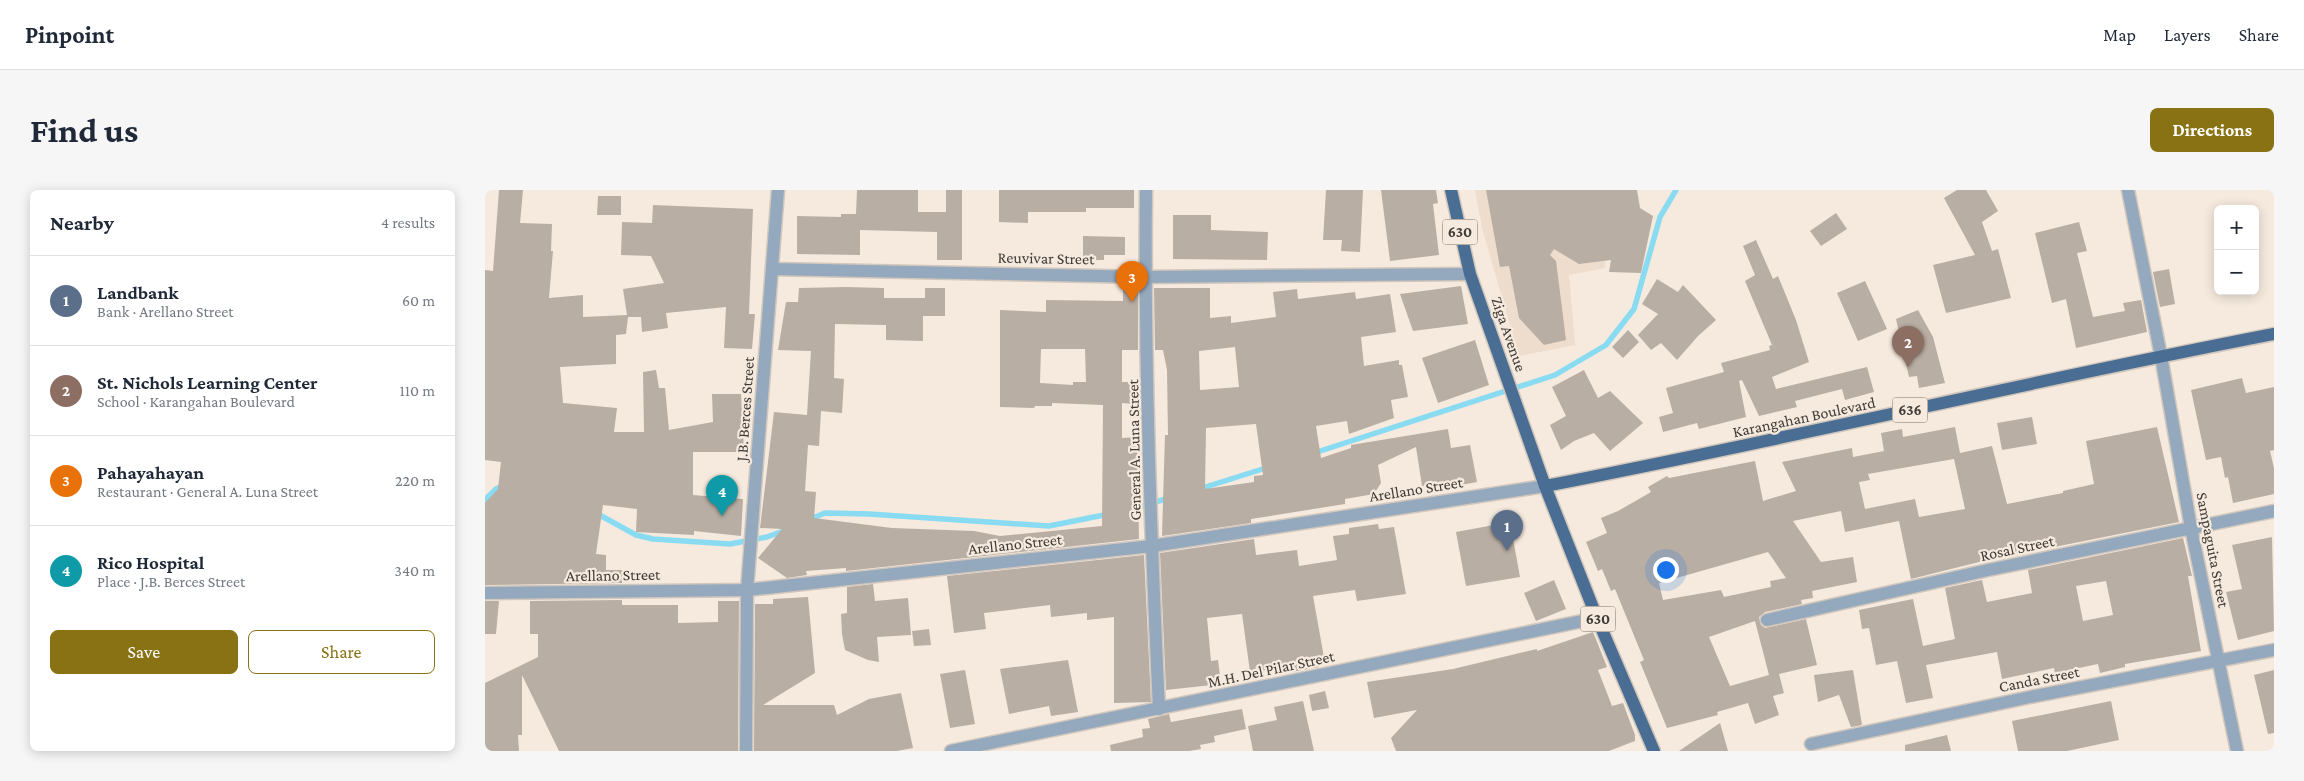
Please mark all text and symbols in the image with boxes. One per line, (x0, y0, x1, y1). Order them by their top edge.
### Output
text: Pinpoint (25, 21, 114, 48)
text: Map (2103, 25, 2136, 45)
text: Layers (2164, 25, 2211, 45)
text: Share (2239, 25, 2279, 45)
button: Directions (2150, 108, 2274, 152)
text: Find us (30, 111, 138, 150)
map controls (2214, 205, 2259, 295)
button: + (2214, 205, 2259, 250)
text: Nearby (50, 211, 114, 235)
text: 4 results (381, 214, 435, 231)
road number: 630 (1443, 220, 1477, 244)
street label: Reuvivar Street (998, 249, 1095, 267)
button: − (2214, 250, 2259, 295)
pin: 3 (1116, 261, 1148, 302)
text: Landbank (97, 282, 179, 303)
text: 1 (63, 292, 69, 309)
text: 60 m (402, 292, 435, 309)
street label: Ziga Avenue (1487, 294, 1530, 374)
text: Bank · Arellano Street (97, 303, 234, 320)
pin: 2 (1892, 326, 1924, 367)
street label: J.B. Berces Street (733, 355, 758, 464)
text: St. Nichols Learning Center (97, 372, 318, 393)
street label: General A. Luna Street (1124, 378, 1144, 521)
text: 2 (62, 382, 70, 399)
text: 110 m (399, 382, 435, 399)
text: School · Karangahan Boulevard (97, 393, 295, 410)
street label: Karangahan Boulevard (1731, 393, 1878, 441)
road number: 636 (1893, 398, 1927, 422)
text: Pahayahayan (97, 462, 204, 483)
text: 3 (62, 472, 70, 489)
text: 220 m (395, 472, 435, 489)
street label: Arellano Street (1368, 473, 1465, 505)
pin: 4 (706, 475, 738, 516)
text: Restaurant · General A. Luna Street (97, 483, 318, 500)
street label: Sampaguita Street (2193, 491, 2233, 610)
pin: 1 (1491, 510, 1523, 551)
street label: Arellano Street (967, 531, 1063, 557)
street label: Rosal Street (1979, 532, 2056, 564)
text: Rico Hospital (97, 552, 204, 573)
your location (1653, 557, 1679, 583)
text: 4 (62, 562, 70, 579)
text: 340 m (394, 562, 435, 579)
street label: Arellano Street (566, 566, 661, 584)
text: Place · J.B. Berces Street (97, 573, 245, 590)
road number: 630 (1581, 606, 1615, 632)
button: Save (50, 630, 238, 674)
button: Share (248, 630, 435, 674)
street label: M.H. Del Pilar Street (1206, 647, 1337, 691)
street label: Canda Street (1997, 663, 2081, 695)

